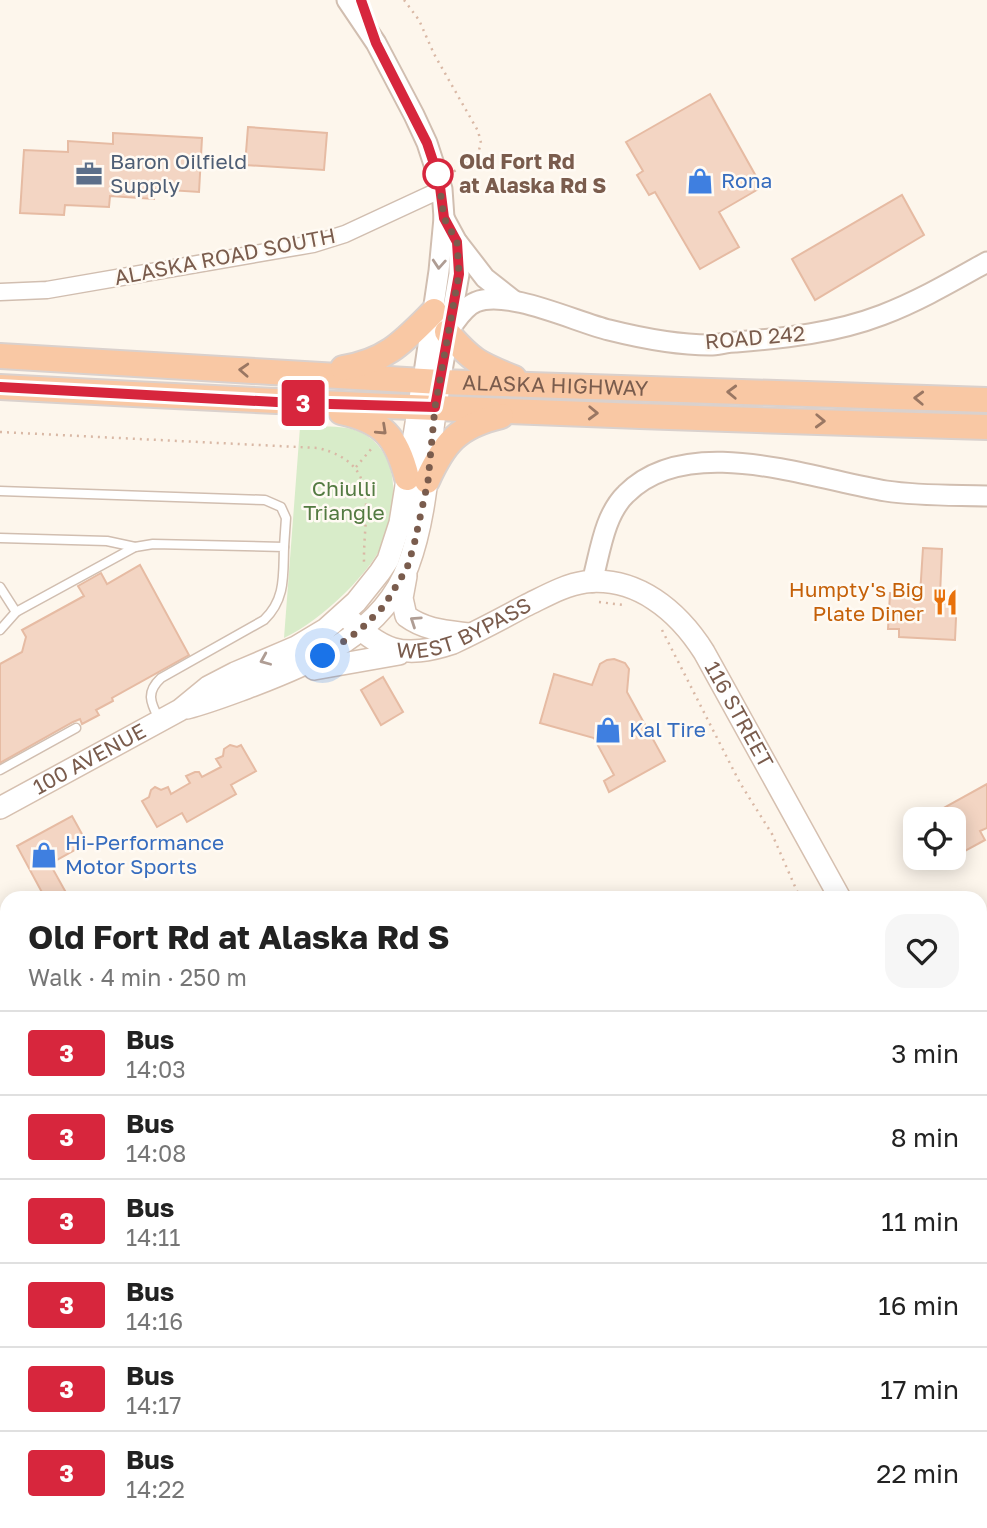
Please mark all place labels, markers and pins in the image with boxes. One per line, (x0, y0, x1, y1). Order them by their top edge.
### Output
place label: Baron Oilfield Supply (110, 148, 247, 198)
place label: Old Fort Rd at Alaska Rd S (459, 148, 606, 198)
office icon: Baron Oilfield Supply (74, 159, 104, 189)
marker: Old Fort Rd at Alaska Rd S (423, 159, 453, 189)
shop icon: Rona (685, 166, 715, 196)
place label: Rona (721, 167, 772, 193)
place label: Humpty's Big Plate Diner (789, 576, 924, 626)
restaurant icon: Humpty's Big Plate Diner (930, 587, 960, 617)
shop icon: Kal Tire (593, 715, 623, 745)
place label: Kal Tire (629, 716, 706, 742)
place label: Hi-Performance Motor Sports (65, 829, 224, 879)
shop icon: Hi-Performance Motor Sports (29, 840, 59, 870)

